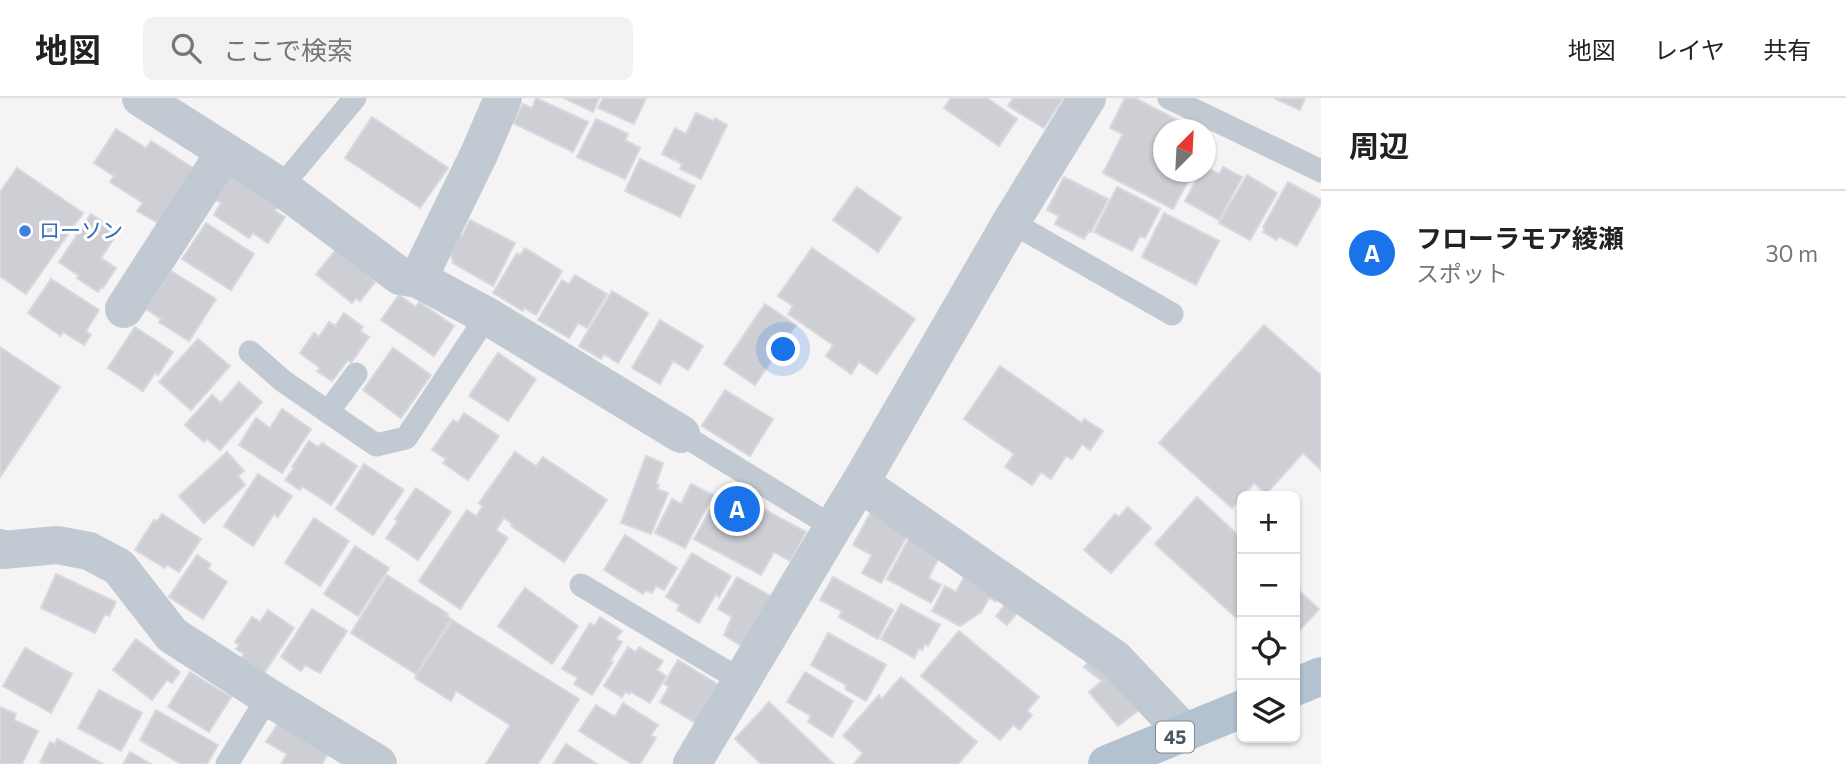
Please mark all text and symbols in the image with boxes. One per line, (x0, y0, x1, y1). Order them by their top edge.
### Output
search box (143, 17, 633, 80)
text: 地図 (35, 28, 101, 69)
icon: search (167, 29, 205, 67)
text: ここで検索 (223, 34, 353, 65)
text: 地図 (1568, 35, 1616, 64)
text: レイヤ (1654, 35, 1725, 64)
text: 共有 (1763, 35, 1811, 64)
north arrow (1153, 119, 1216, 182)
text: 周辺 (1349, 126, 1409, 163)
place label: ローソン (39, 217, 123, 242)
text: フローラモア綾瀬 (1416, 222, 1624, 253)
marker: ローソン (17, 223, 33, 239)
text: A (1364, 239, 1380, 267)
text: 30 m (1765, 239, 1818, 267)
text: スポット (1416, 259, 1508, 287)
your location (766, 332, 800, 366)
pin: A (714, 483, 760, 535)
map controls (1237, 491, 1300, 743)
button: + (1237, 491, 1300, 554)
button: − (1237, 554, 1300, 617)
button: locate (1237, 617, 1300, 680)
button: layers (1237, 680, 1300, 743)
road number: 45 (1156, 722, 1194, 752)

